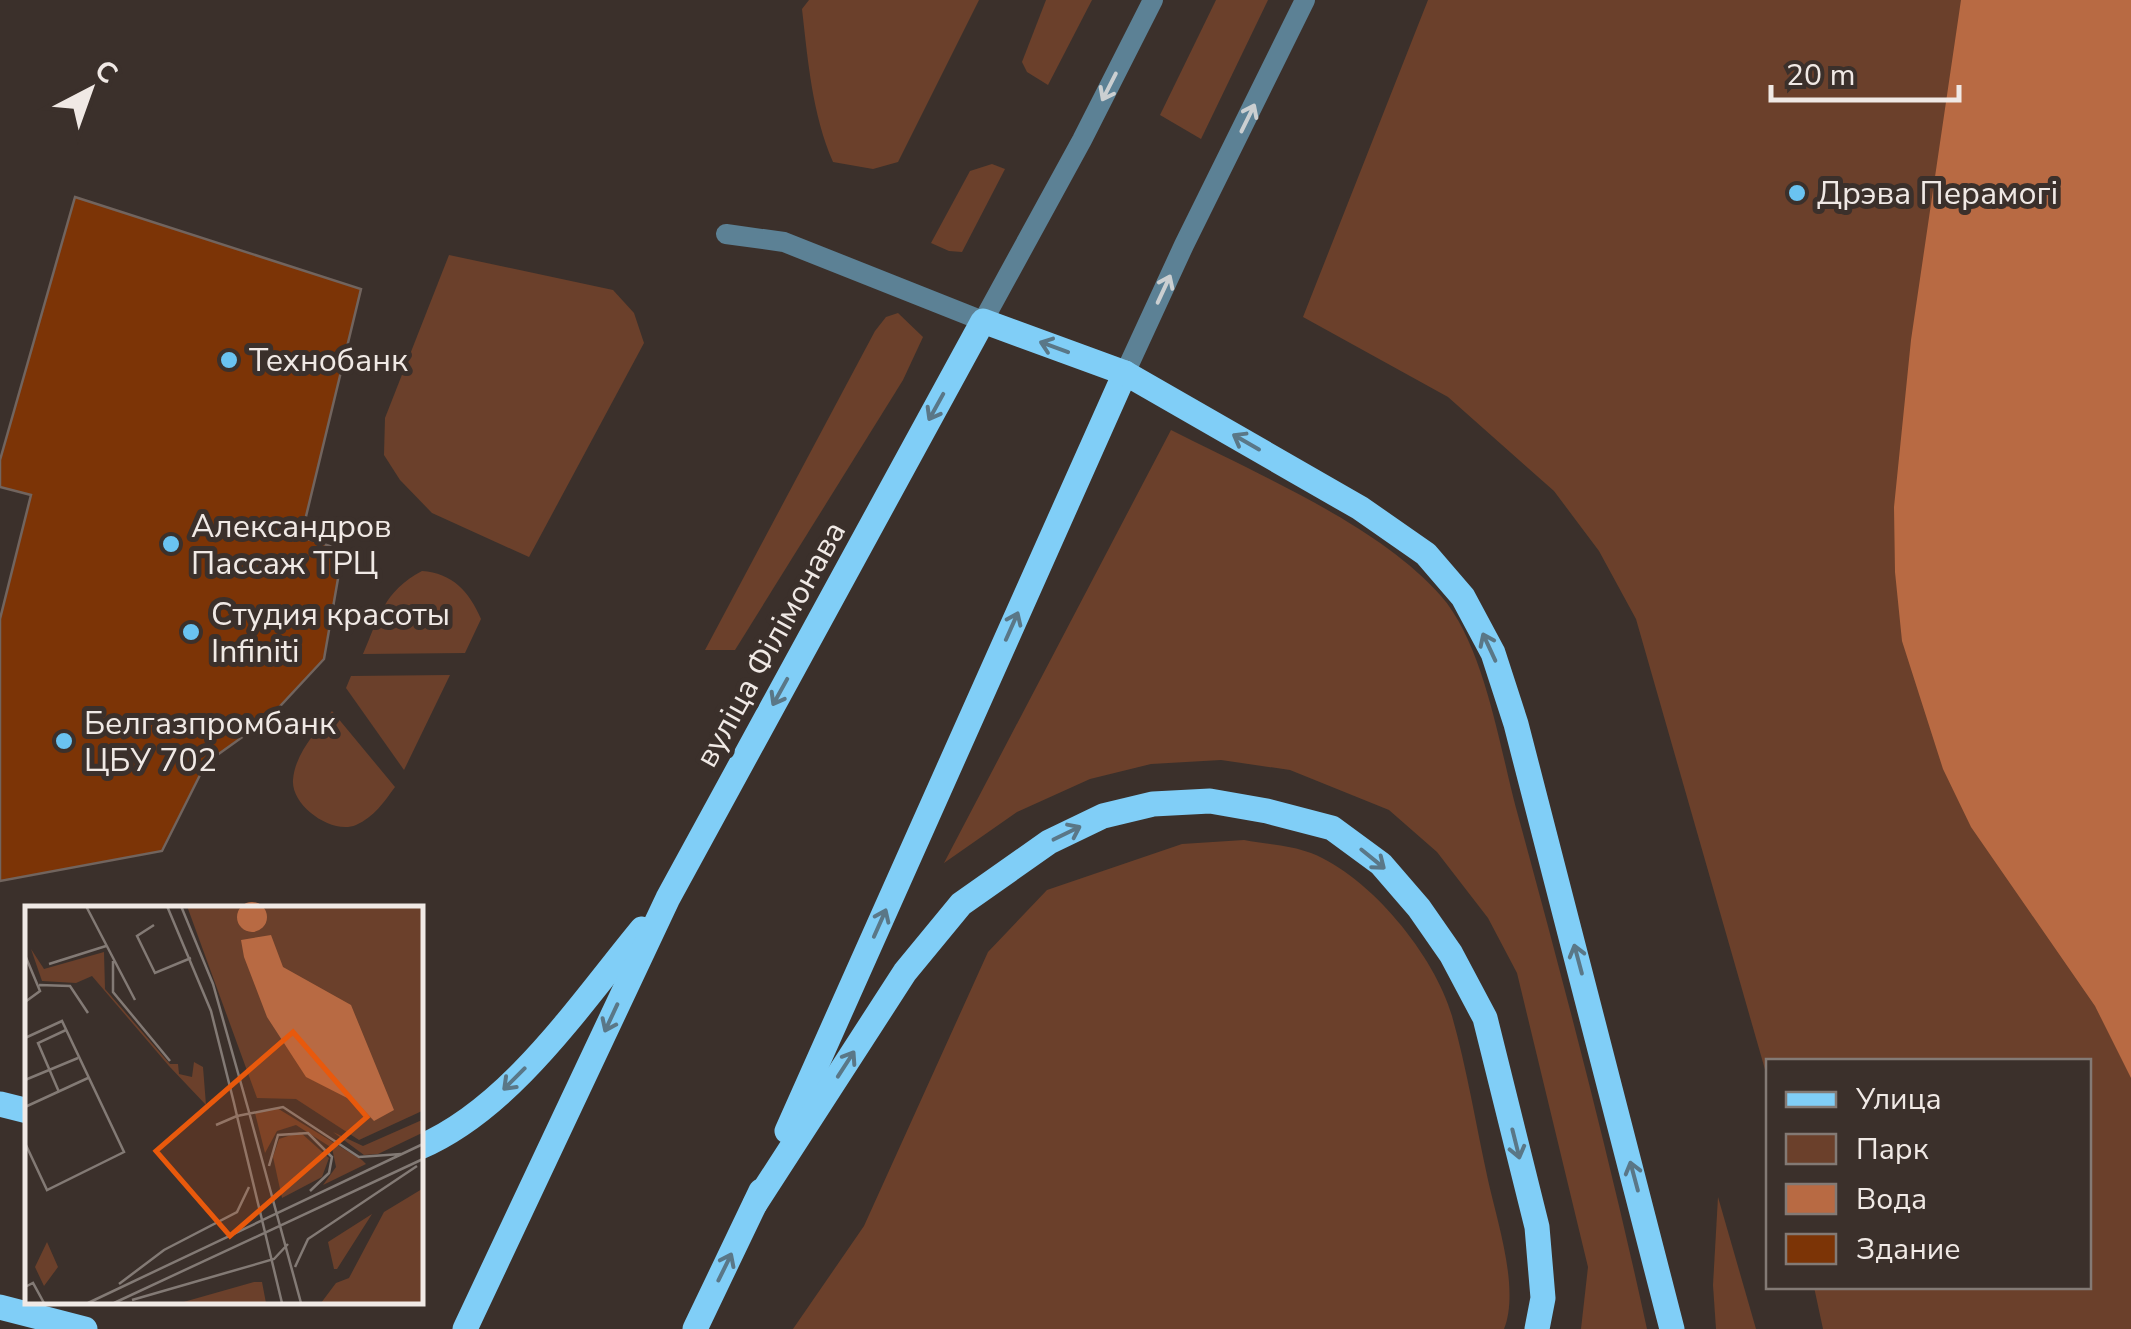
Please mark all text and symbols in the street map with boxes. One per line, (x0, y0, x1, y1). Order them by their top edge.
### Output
north arrow (40, 40, 140, 140)
scale bar (1771, 40, 1958, 102)
text: С (86, 51, 125, 92)
text: 20 m (1786, 55, 1855, 96)
one-way arrow (1099, 72, 1118, 101)
one-way arrow (1239, 104, 1258, 134)
place label: Дрэва Перамогі (1817, 172, 2058, 215)
marker: Дрэва Перамогі (1786, 182, 1808, 204)
one-way arrow (1156, 274, 1174, 305)
one-way arrow (1040, 337, 1071, 355)
place label: Технобанк (249, 339, 408, 382)
marker: Технобанк (218, 349, 240, 371)
one-way arrow (926, 391, 946, 421)
one-way arrow (1232, 432, 1261, 452)
place label: Александров Пассаж ТРЦ (191, 505, 392, 585)
street label: вуліца Філімонава (685, 514, 856, 775)
marker: Александров Пассаж ТРЦ (160, 533, 182, 555)
place label: Студия красоты Infiniti (211, 593, 450, 673)
one-way arrow (1004, 611, 1022, 642)
marker: Студия красоты Infiniti (180, 621, 202, 643)
one-way arrow (1479, 632, 1497, 663)
one-way arrow (770, 677, 790, 706)
place label: Белгазпромбанк ЦБУ 702 (84, 702, 336, 782)
marker: Белгазпромбанк ЦБУ 702 (53, 730, 75, 752)
one-way arrow (1052, 822, 1082, 841)
one-way arrow (1360, 848, 1386, 870)
inset map (25, 906, 422, 1304)
one-way arrow (872, 908, 890, 939)
one-way arrow (1567, 944, 1586, 975)
one-way arrow (601, 1002, 620, 1032)
one-way arrow (835, 1050, 856, 1078)
legend (1766, 1059, 2091, 1289)
one-way arrow (502, 1066, 526, 1090)
text: Улица (1855, 1079, 1942, 1120)
one-way arrow (1508, 1128, 1527, 1159)
text: Парк (1856, 1129, 1929, 1170)
one-way arrow (1624, 1161, 1643, 1192)
text: Вода (1856, 1179, 1927, 1220)
text: Здание (1856, 1229, 1961, 1270)
one-way arrow (716, 1252, 735, 1282)

